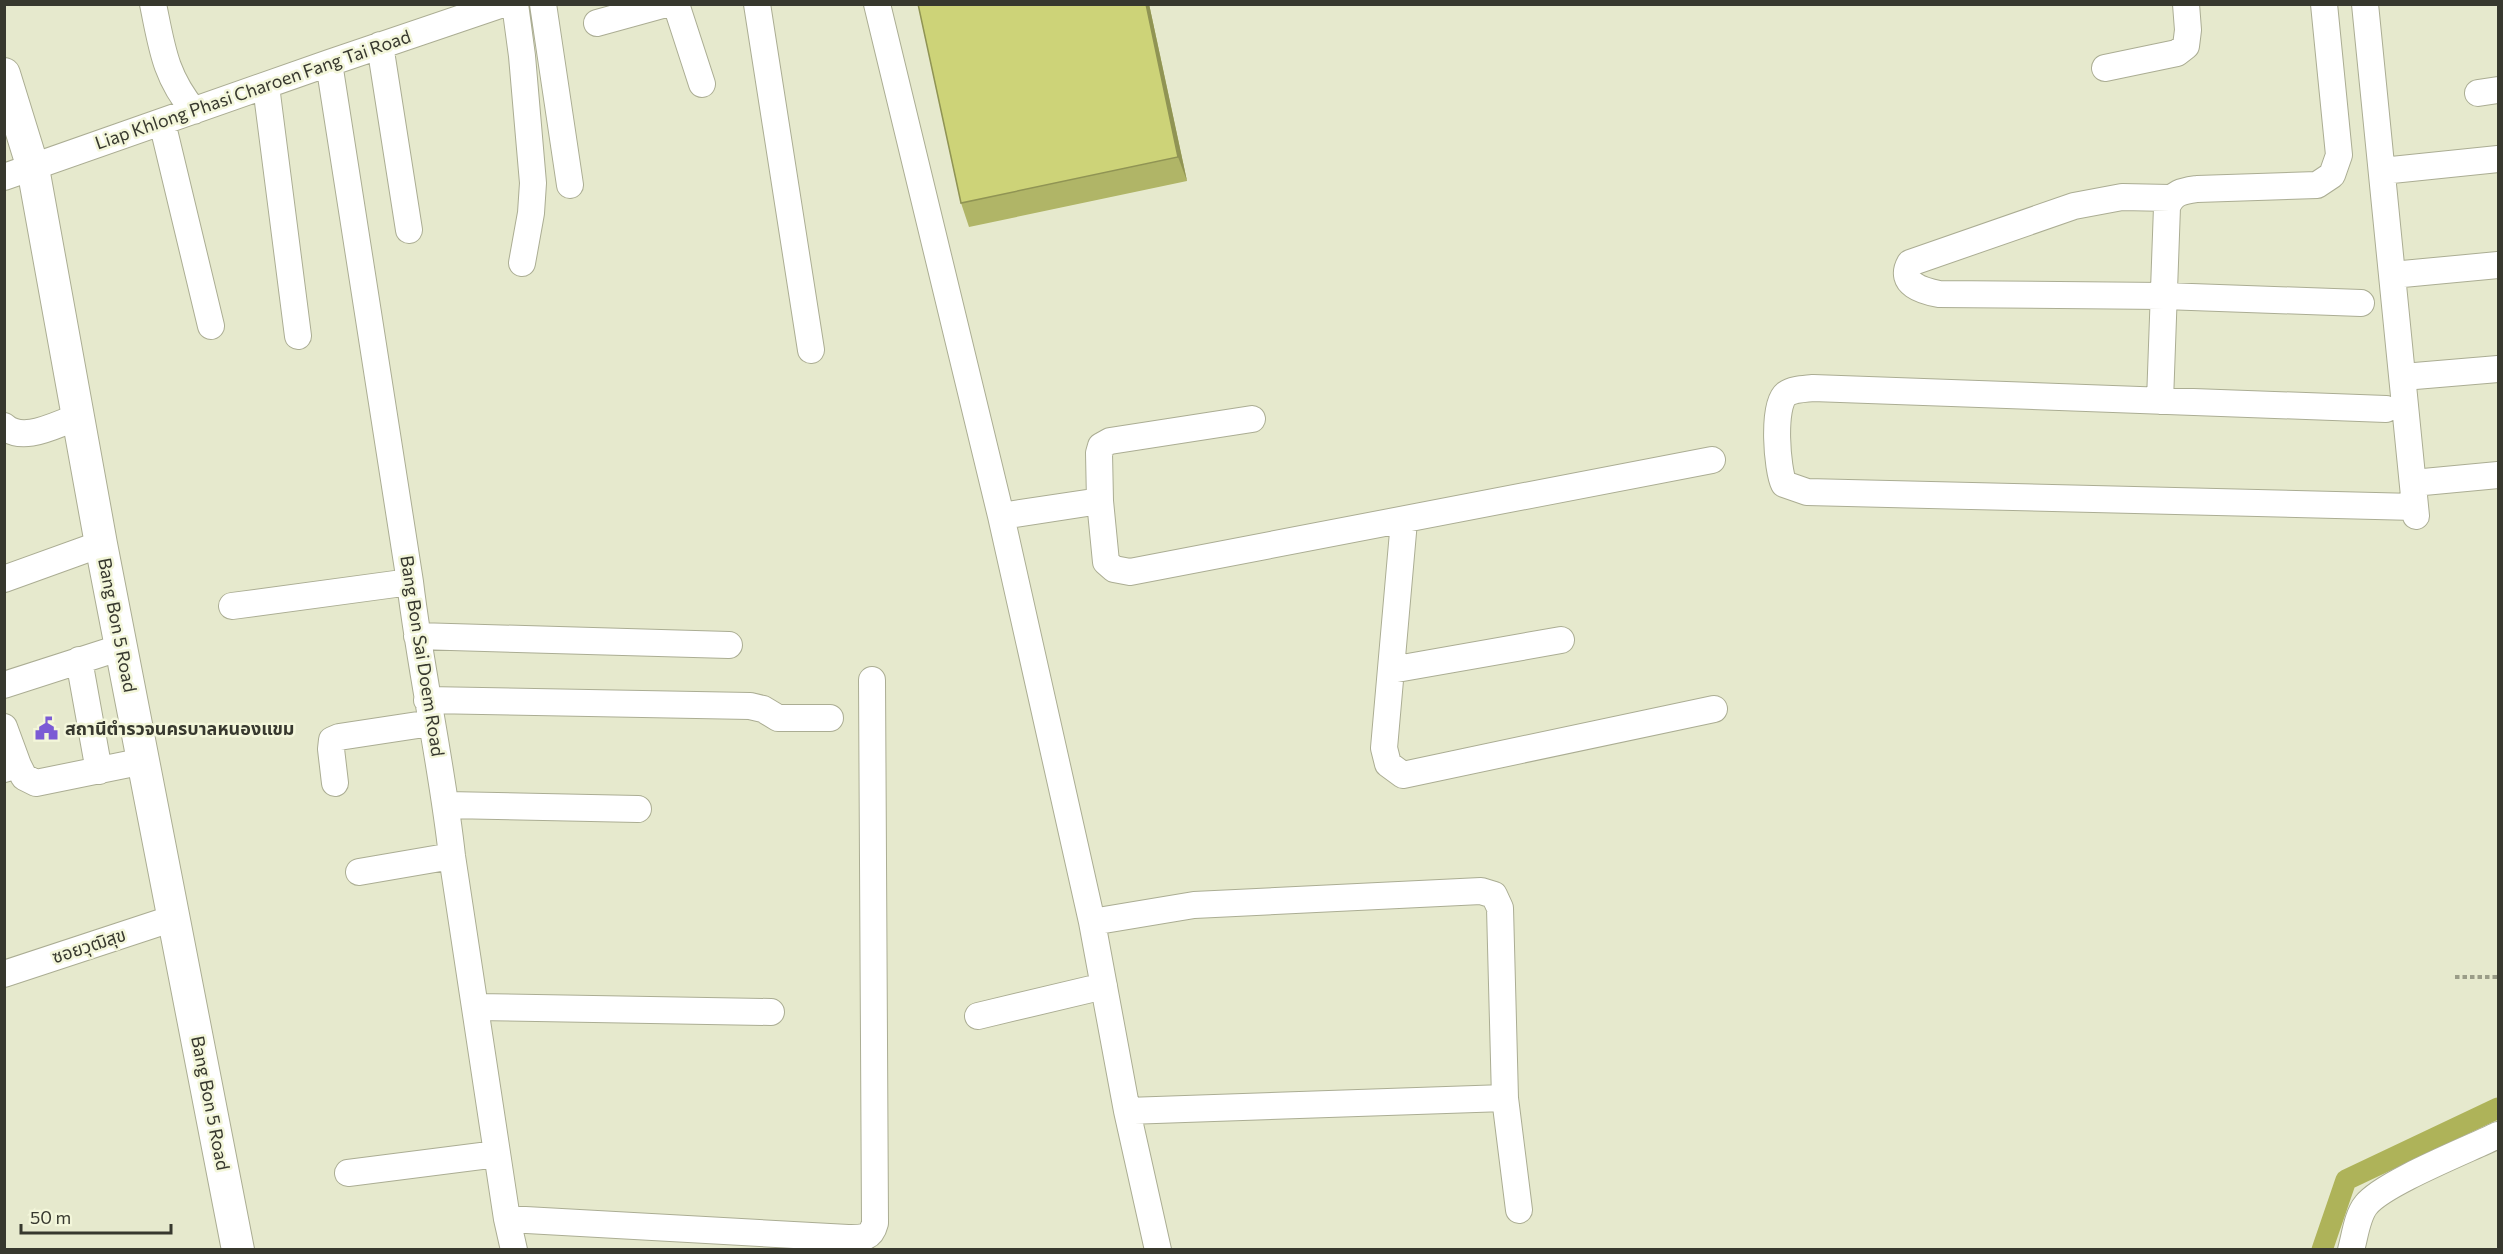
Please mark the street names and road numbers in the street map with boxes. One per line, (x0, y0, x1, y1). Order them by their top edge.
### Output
street label: Liap Khlong Phasi Charoen Fang Tai Road (92, 25, 413, 154)
street label: Bang Bon Sai Doem Road (396, 554, 450, 758)
street label: Bang Bon 5 Road (94, 556, 142, 694)
street label: ซอยวุฒิสุข (49, 923, 129, 968)
street label: Bang Bon 5 Road (187, 1034, 235, 1172)

